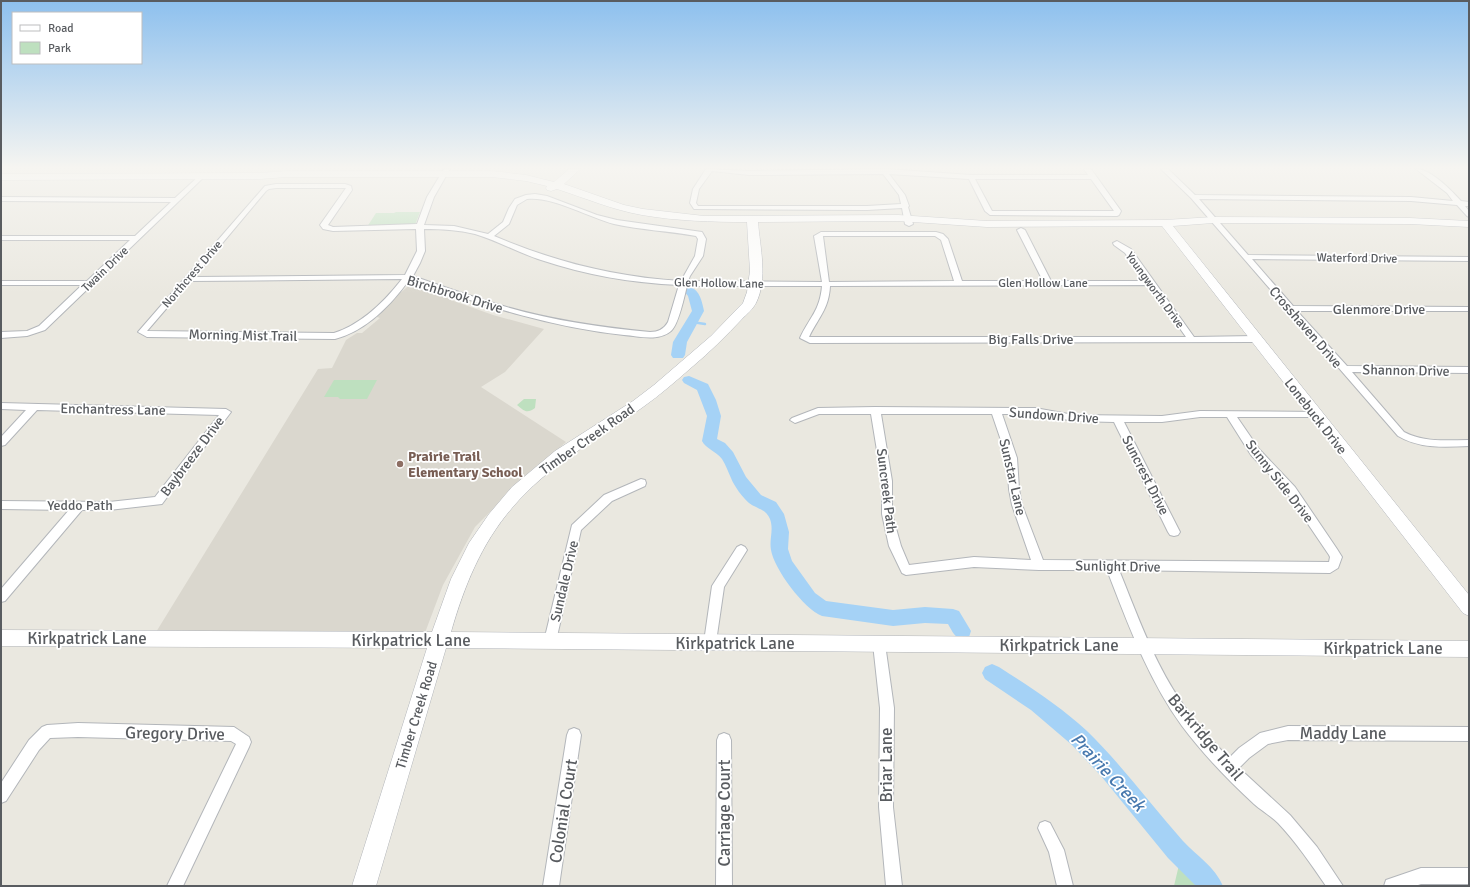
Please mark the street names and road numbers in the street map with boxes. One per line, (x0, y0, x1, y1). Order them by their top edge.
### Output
street label: Northcrest Drive (159, 237, 226, 311)
street label: Twain Drive (79, 243, 132, 295)
street label: Youngworth Drive (1122, 249, 1187, 331)
street label: Waterford Drive (1316, 250, 1398, 267)
street label: Birchbrook Drive (405, 272, 505, 317)
street label: Glen Hollow Lane (674, 275, 764, 292)
street label: Glen Hollow Lane (998, 276, 1088, 291)
street label: Crosshaven Drive (1266, 283, 1346, 372)
street label: Glenmore Drive (1333, 301, 1425, 318)
street label: Morning Mist Trail (188, 326, 298, 345)
street label: Big Falls Drive (988, 331, 1074, 348)
street label: Shannon Drive (1362, 361, 1450, 380)
street label: Lonebuck Drive (1281, 375, 1351, 458)
street label: Enchantress Lane (60, 400, 166, 419)
street label: Timber Creek Road (537, 400, 638, 478)
street label: Sundown Drive (1009, 404, 1099, 427)
street label: Baybreeze Drive (157, 413, 228, 500)
street label: Suncrest Drive (1118, 433, 1173, 518)
street label: Sunny Side Drive (1242, 436, 1317, 526)
street label: Sunstar Lane (995, 437, 1030, 517)
street label: Suncreek Path (873, 447, 900, 535)
street label: Yeddo Path (47, 497, 113, 514)
street label: Sundale Drive (547, 539, 582, 623)
street label: Sunlight Drive (1075, 557, 1161, 576)
street label: Kirkpatrick Lane (27, 628, 147, 649)
street label: Kirkpatrick Lane (351, 630, 471, 651)
street label: Kirkpatrick Lane (675, 633, 795, 654)
street label: Kirkpatrick Lane (999, 635, 1119, 656)
street label: Kirkpatrick Lane (1323, 638, 1443, 659)
street label: Timber Creek Road (392, 659, 441, 771)
street label: Barkridge Trail (1163, 690, 1248, 785)
street label: Gregory Drive (125, 722, 225, 745)
street label: Maddy Lane (1299, 723, 1387, 744)
street label: Briar Lane (876, 728, 897, 802)
street label: Colonial Court (545, 758, 582, 864)
street label: Carriage Court (714, 760, 735, 866)

